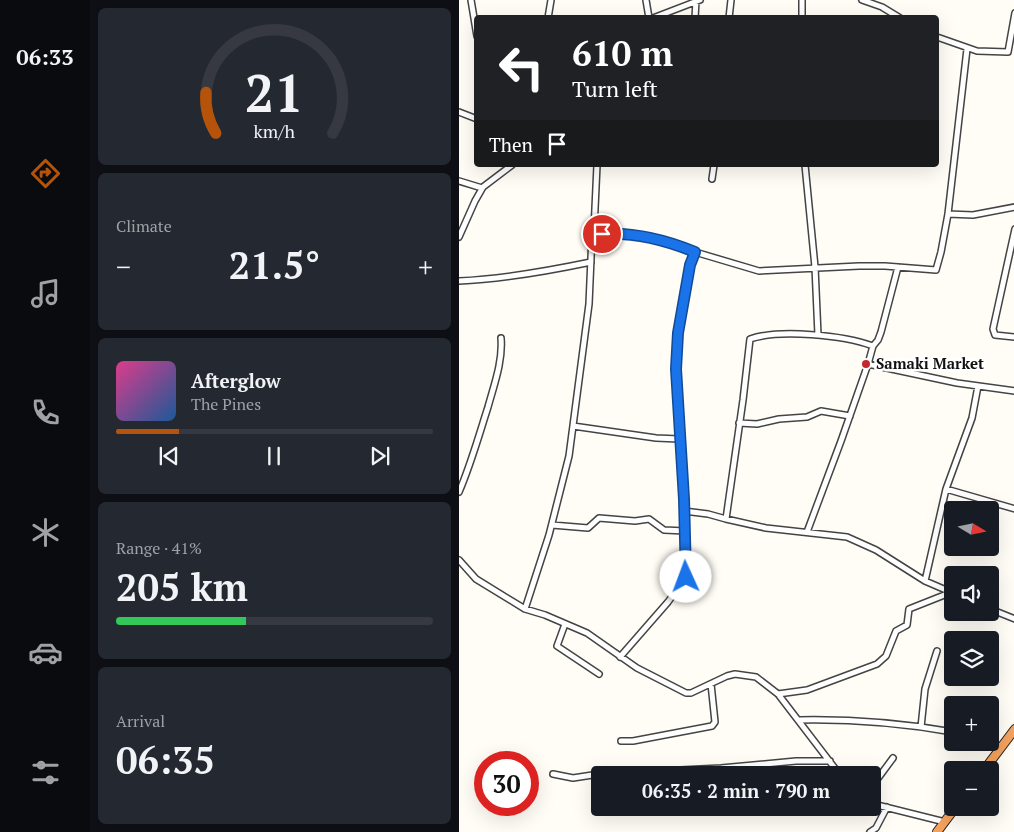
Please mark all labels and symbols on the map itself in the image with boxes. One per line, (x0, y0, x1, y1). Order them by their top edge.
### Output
pin (581, 213, 623, 255)
place label: Samaki Market (876, 353, 984, 373)
marker: Samaki Market (860, 358, 872, 370)
north arrow (944, 501, 999, 556)
position arrow (659, 550, 711, 602)
speed limit sign: 30 (474, 751, 539, 816)

